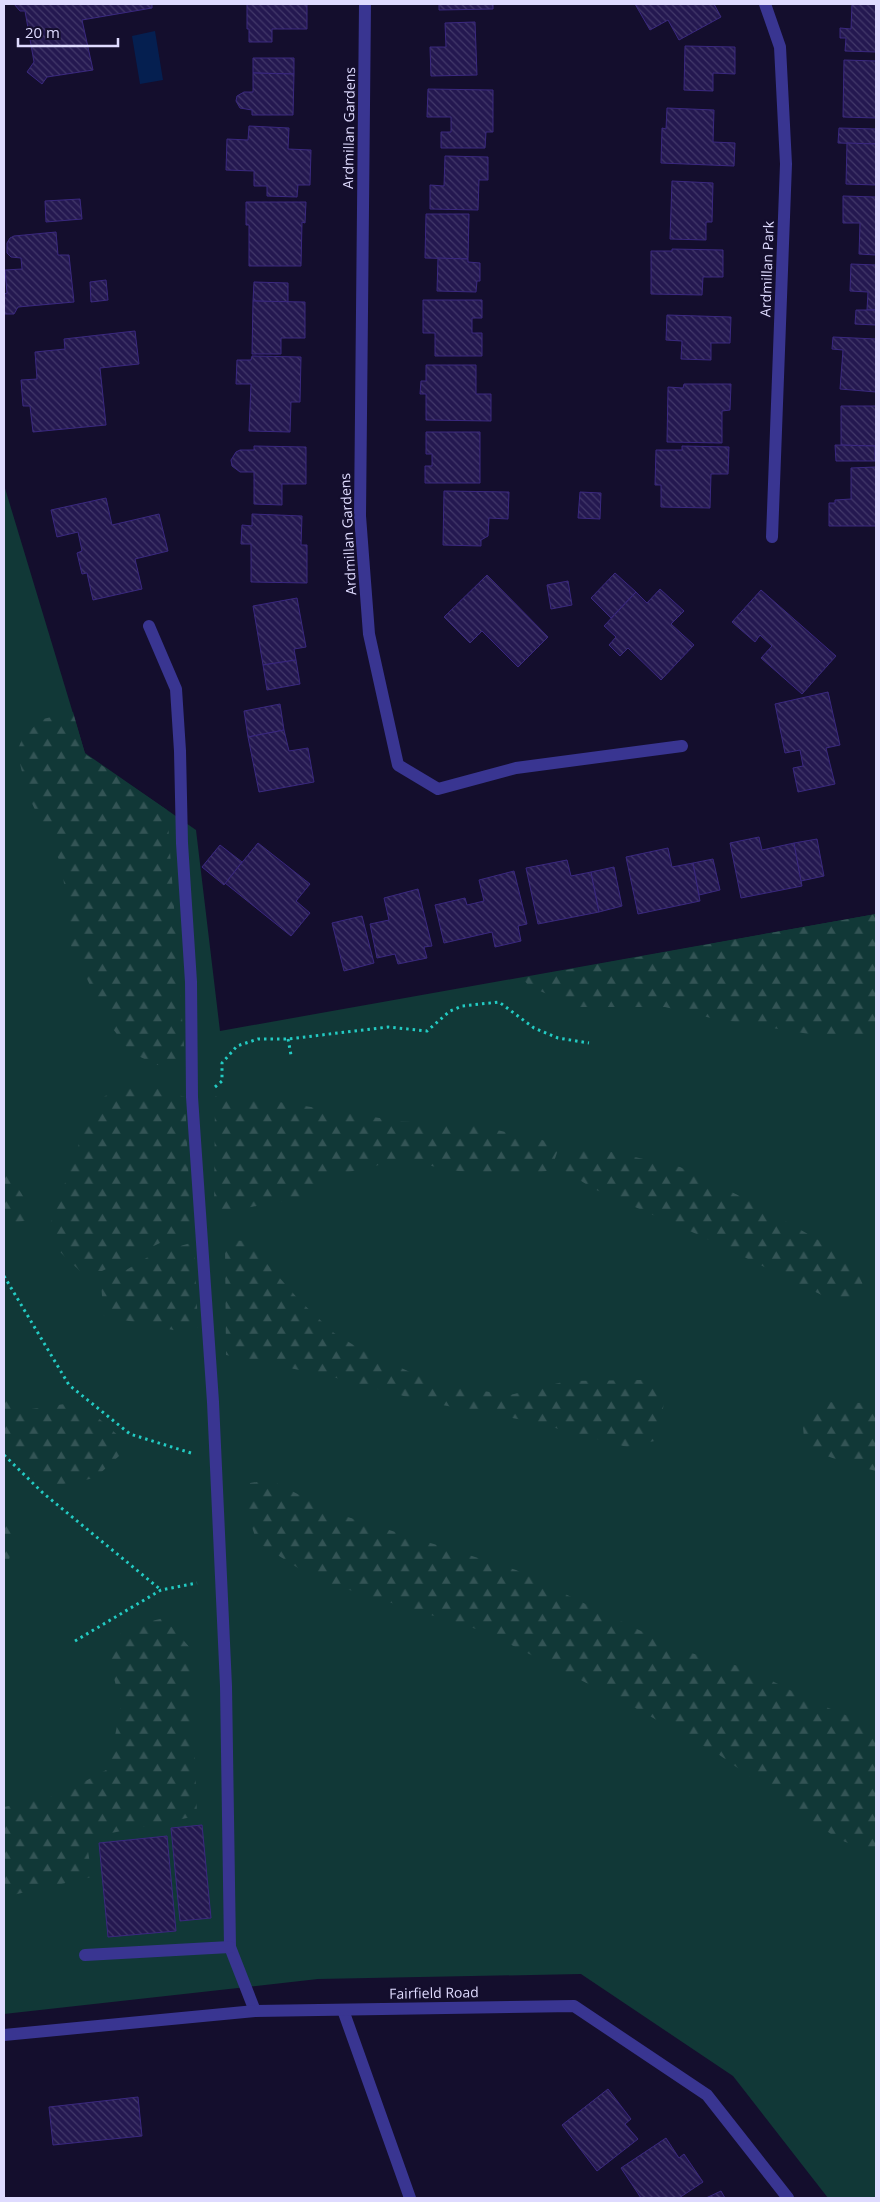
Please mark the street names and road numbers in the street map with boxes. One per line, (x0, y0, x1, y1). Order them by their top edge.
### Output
street label: Ardmillan Gardens (338, 66, 359, 189)
street label: Ardmillan Park (755, 220, 778, 317)
street label: Ardmillan Gardens (335, 472, 360, 595)
street label: Fairfield Road (389, 1982, 479, 2003)

